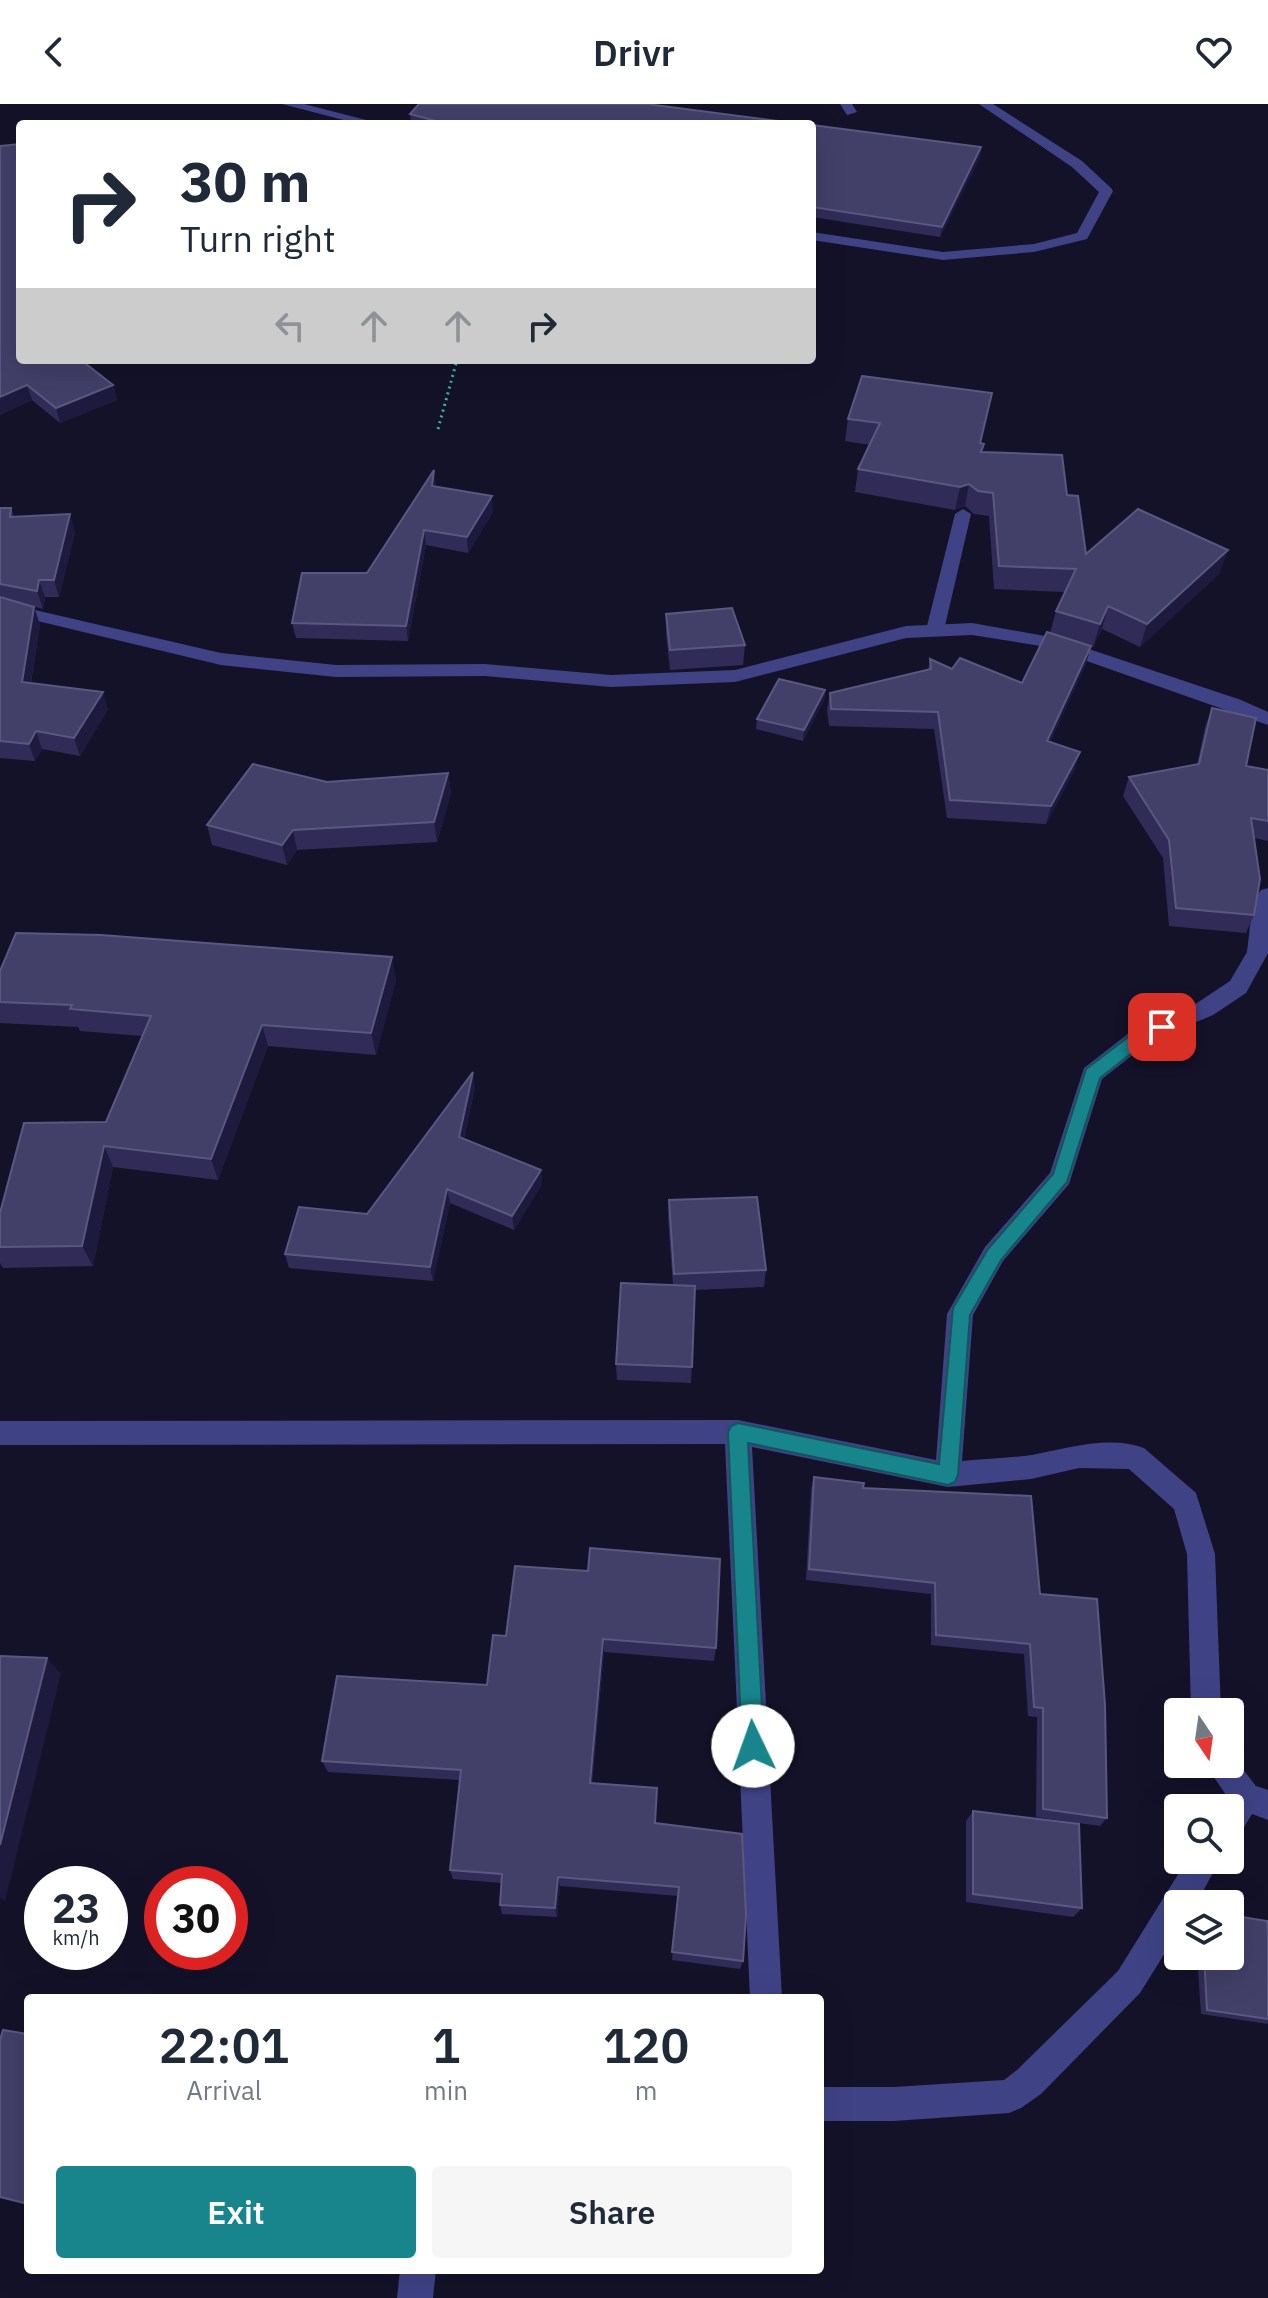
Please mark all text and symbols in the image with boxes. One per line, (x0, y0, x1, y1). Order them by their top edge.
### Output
text: Drivr (593, 29, 675, 76)
icon: back (32, 30, 76, 74)
icon: heart (1192, 30, 1236, 74)
text: 30 m (180, 145, 310, 217)
icon: right (48, 152, 152, 256)
text: Turn right (180, 215, 336, 262)
icon: left (268, 304, 312, 348)
icon: ahead (352, 304, 396, 348)
icon: ahead (436, 304, 480, 348)
icon: right (520, 304, 564, 348)
pin (1128, 993, 1196, 1061)
icon: arrive (1140, 1005, 1184, 1049)
north arrow (1164, 1698, 1244, 1778)
map controls (1164, 1698, 1244, 1970)
position arrow (711, 1704, 795, 1788)
button: search (1164, 1794, 1244, 1874)
speed limit sign: 30 (144, 1866, 248, 1970)
text: 23 (52, 1882, 100, 1934)
button: layers (1164, 1890, 1244, 1970)
text: km/h (52, 1924, 100, 1951)
text: 22:01 (159, 2014, 289, 2076)
text: 1 (432, 2014, 460, 2076)
text: 120 (603, 2014, 689, 2076)
text: Arrival (186, 2073, 262, 2107)
text: min (424, 2073, 468, 2107)
text: m (635, 2073, 657, 2107)
button: Exit (56, 2166, 416, 2258)
button: Share (432, 2166, 792, 2258)

